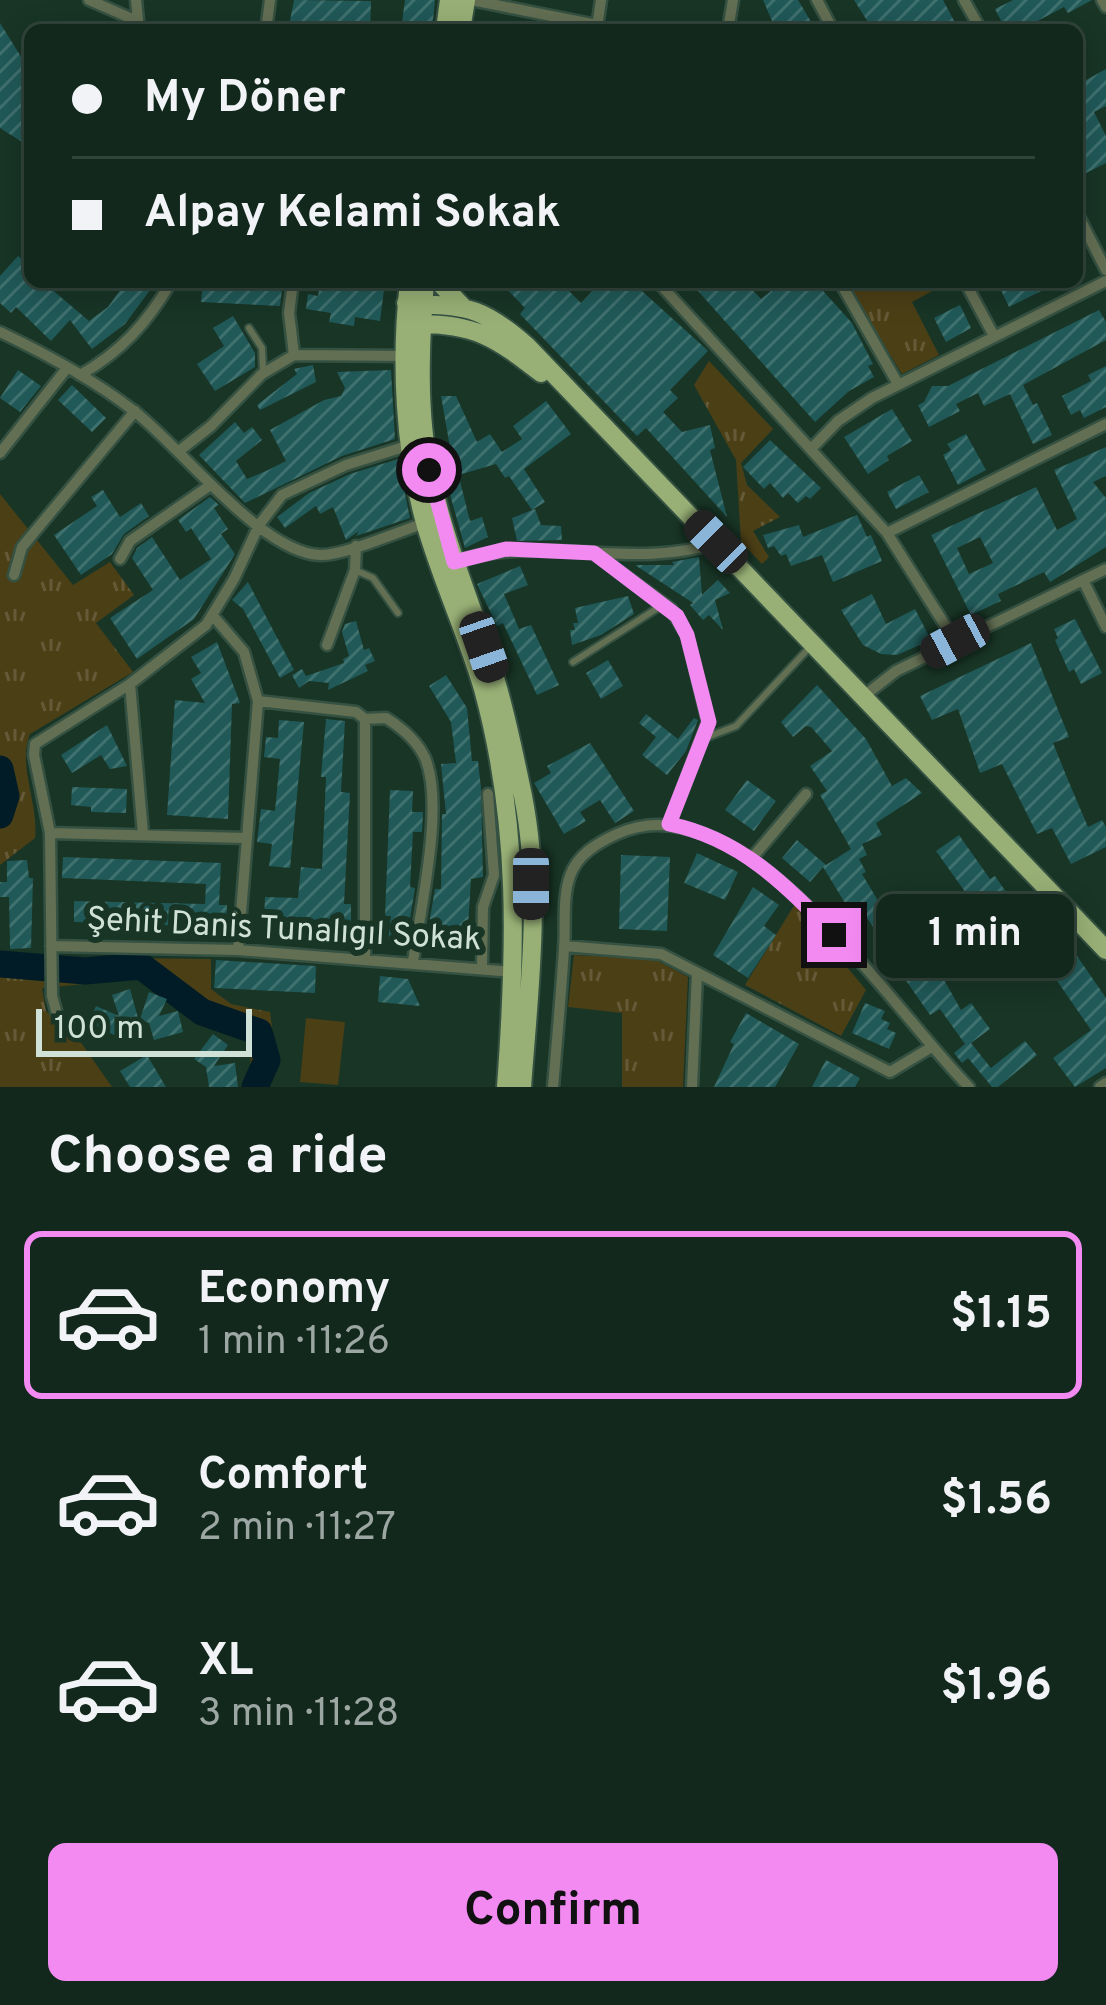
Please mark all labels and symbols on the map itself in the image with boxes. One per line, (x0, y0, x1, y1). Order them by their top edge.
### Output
route start (402, 443, 456, 497)
car (678, 504, 754, 580)
car (455, 607, 513, 687)
car (915, 608, 995, 674)
car (513, 848, 549, 920)
callout: 1 min (876, 893, 1074, 977)
street label: Şehit Danis Tunalıgıl Sokak (86, 900, 482, 962)
route end (807, 908, 861, 962)
scale bar (36, 1003, 252, 1056)

